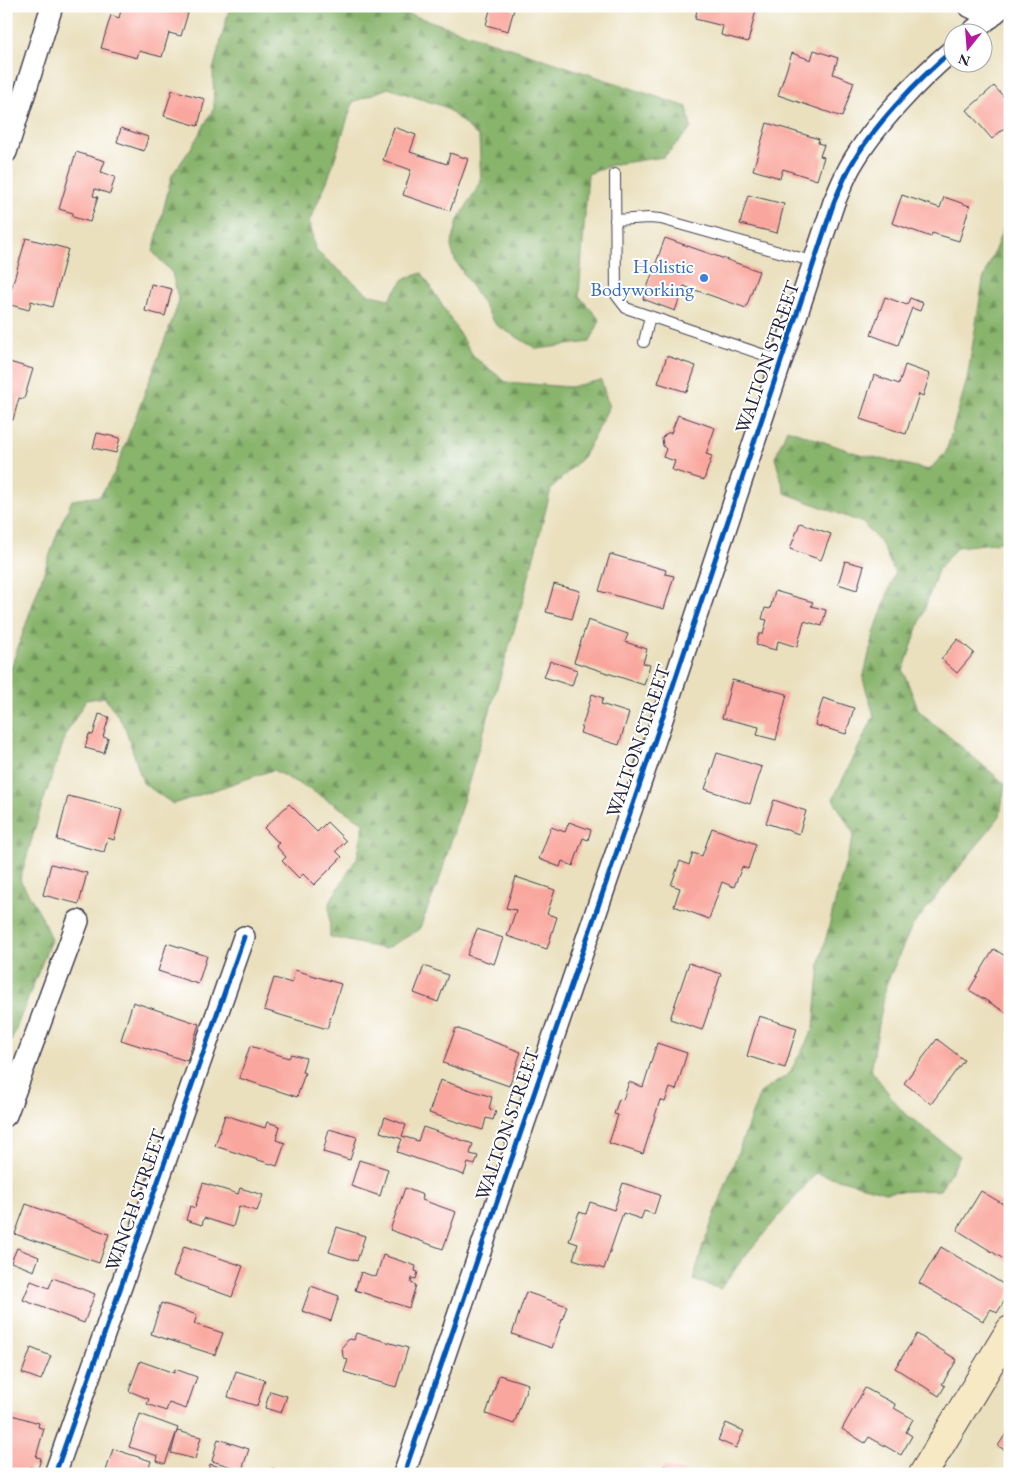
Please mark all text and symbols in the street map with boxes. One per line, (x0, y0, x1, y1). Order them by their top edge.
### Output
north arrow (944, 22, 994, 72)
text: N (956, 50, 972, 71)
place label: Holistic Bodyworking (590, 253, 694, 302)
marker: Holistic Bodyworking (698, 272, 710, 284)
street label: WALTON STREET (729, 277, 806, 437)
street label: WALTON STREET (600, 661, 677, 821)
street label: WALTON STREET (469, 1044, 546, 1204)
street label: WINCH STREET (99, 1125, 172, 1274)

